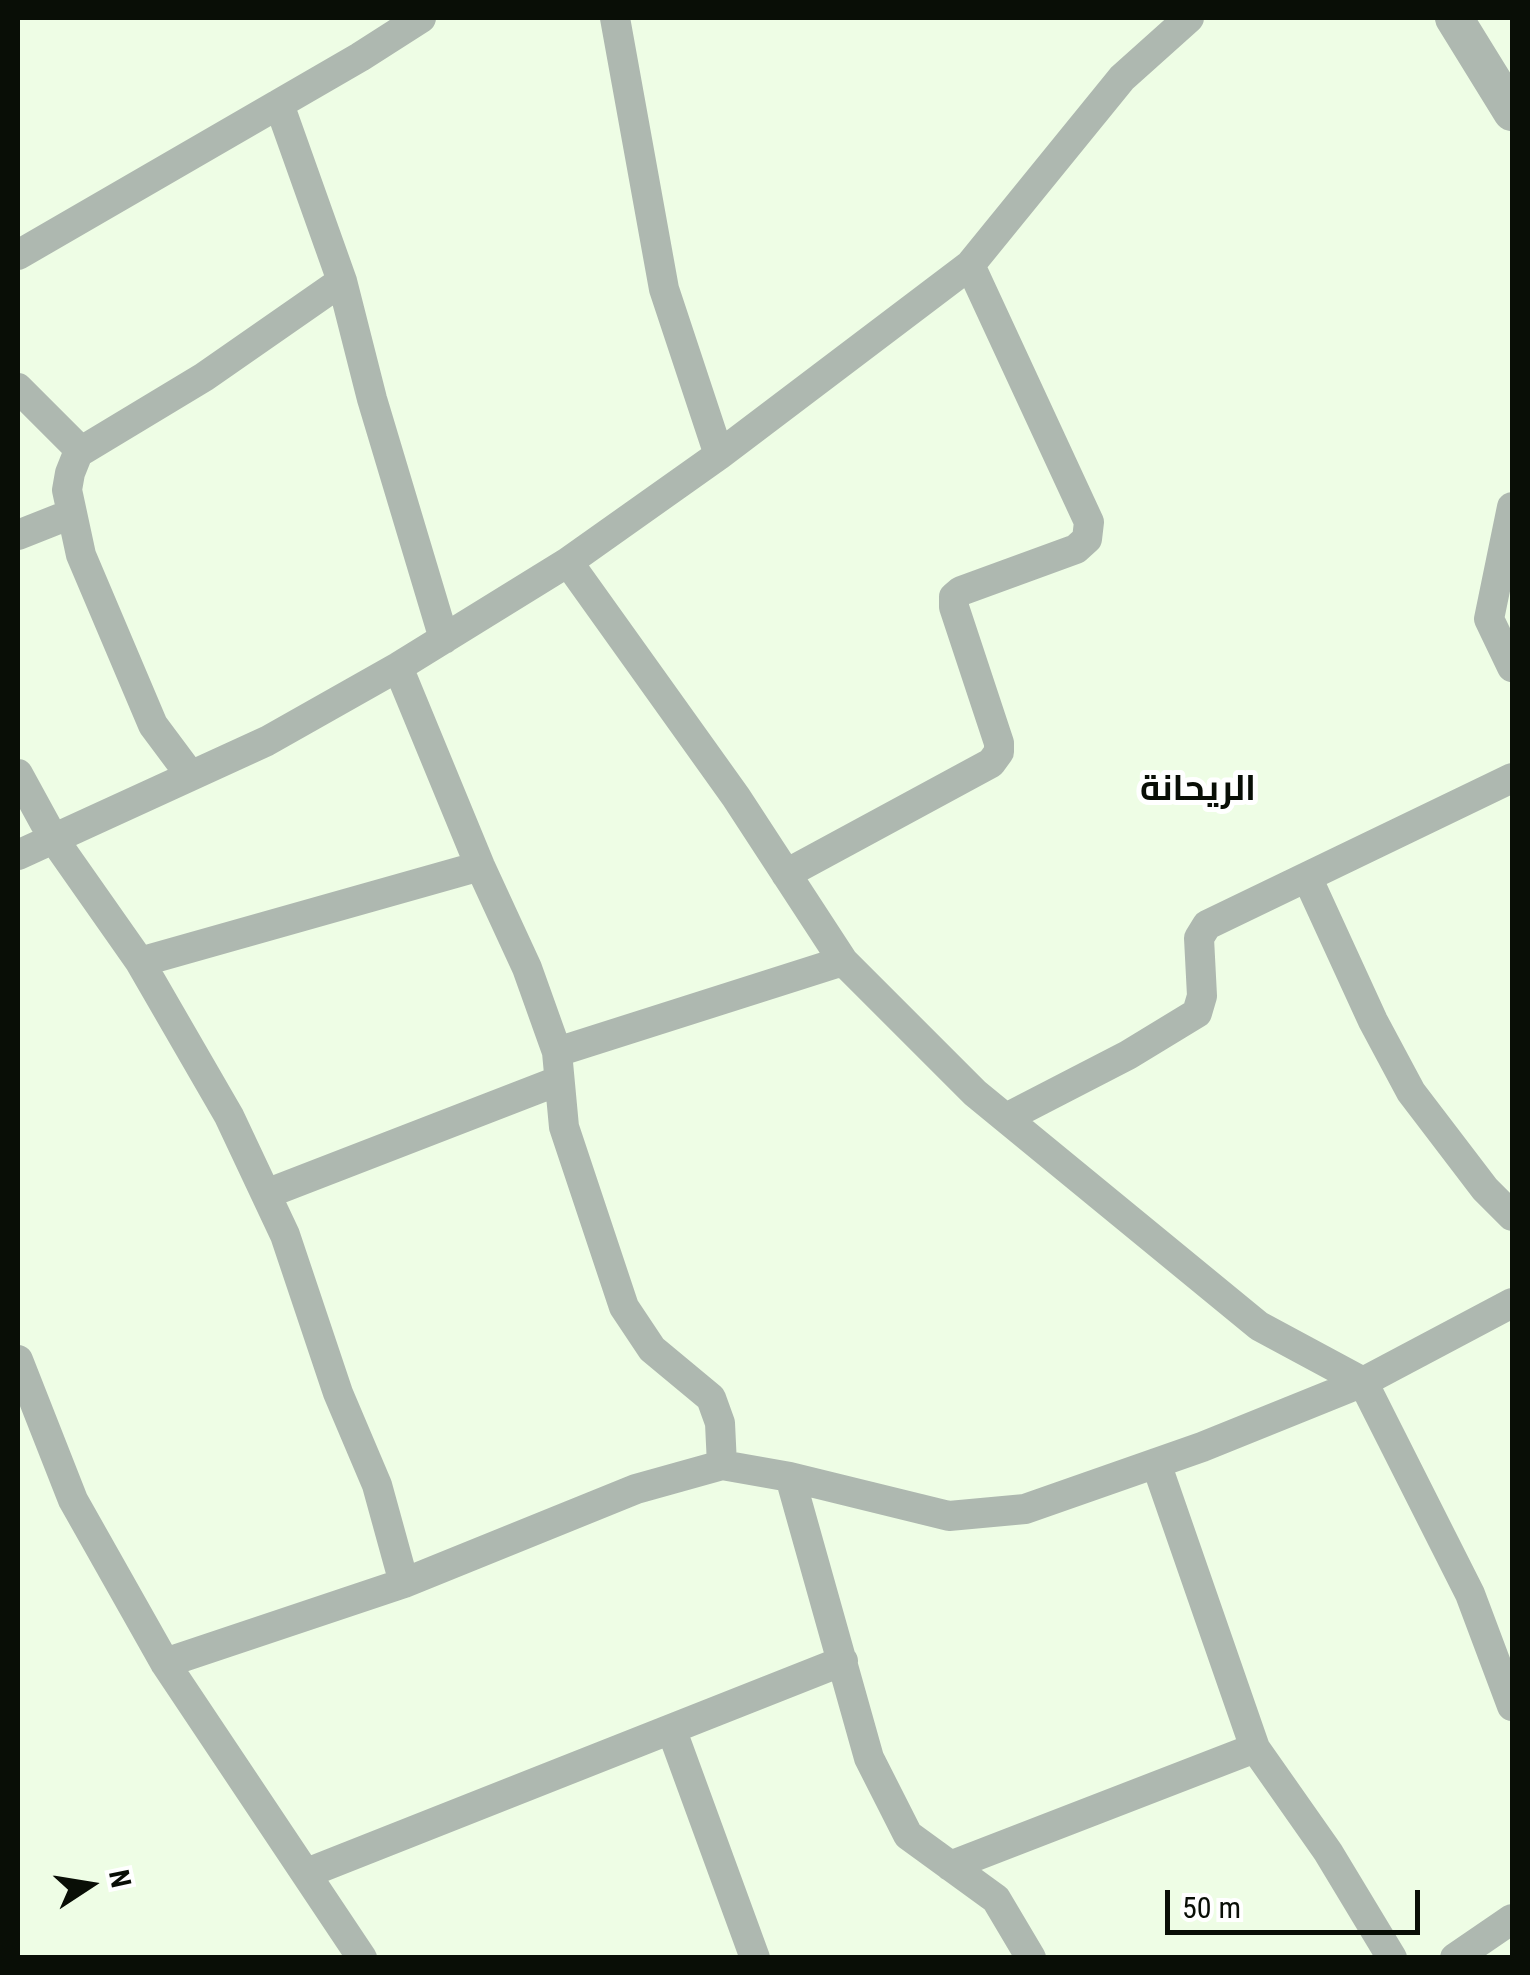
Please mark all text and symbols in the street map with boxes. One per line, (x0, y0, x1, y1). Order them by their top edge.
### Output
district label: الريحانة (1140, 770, 1256, 812)
north arrow (40, 1835, 140, 1935)
text: N (102, 1867, 138, 1890)
scale bar (1170, 1870, 1425, 1932)
text: 50 m (1182, 1890, 1241, 1925)

